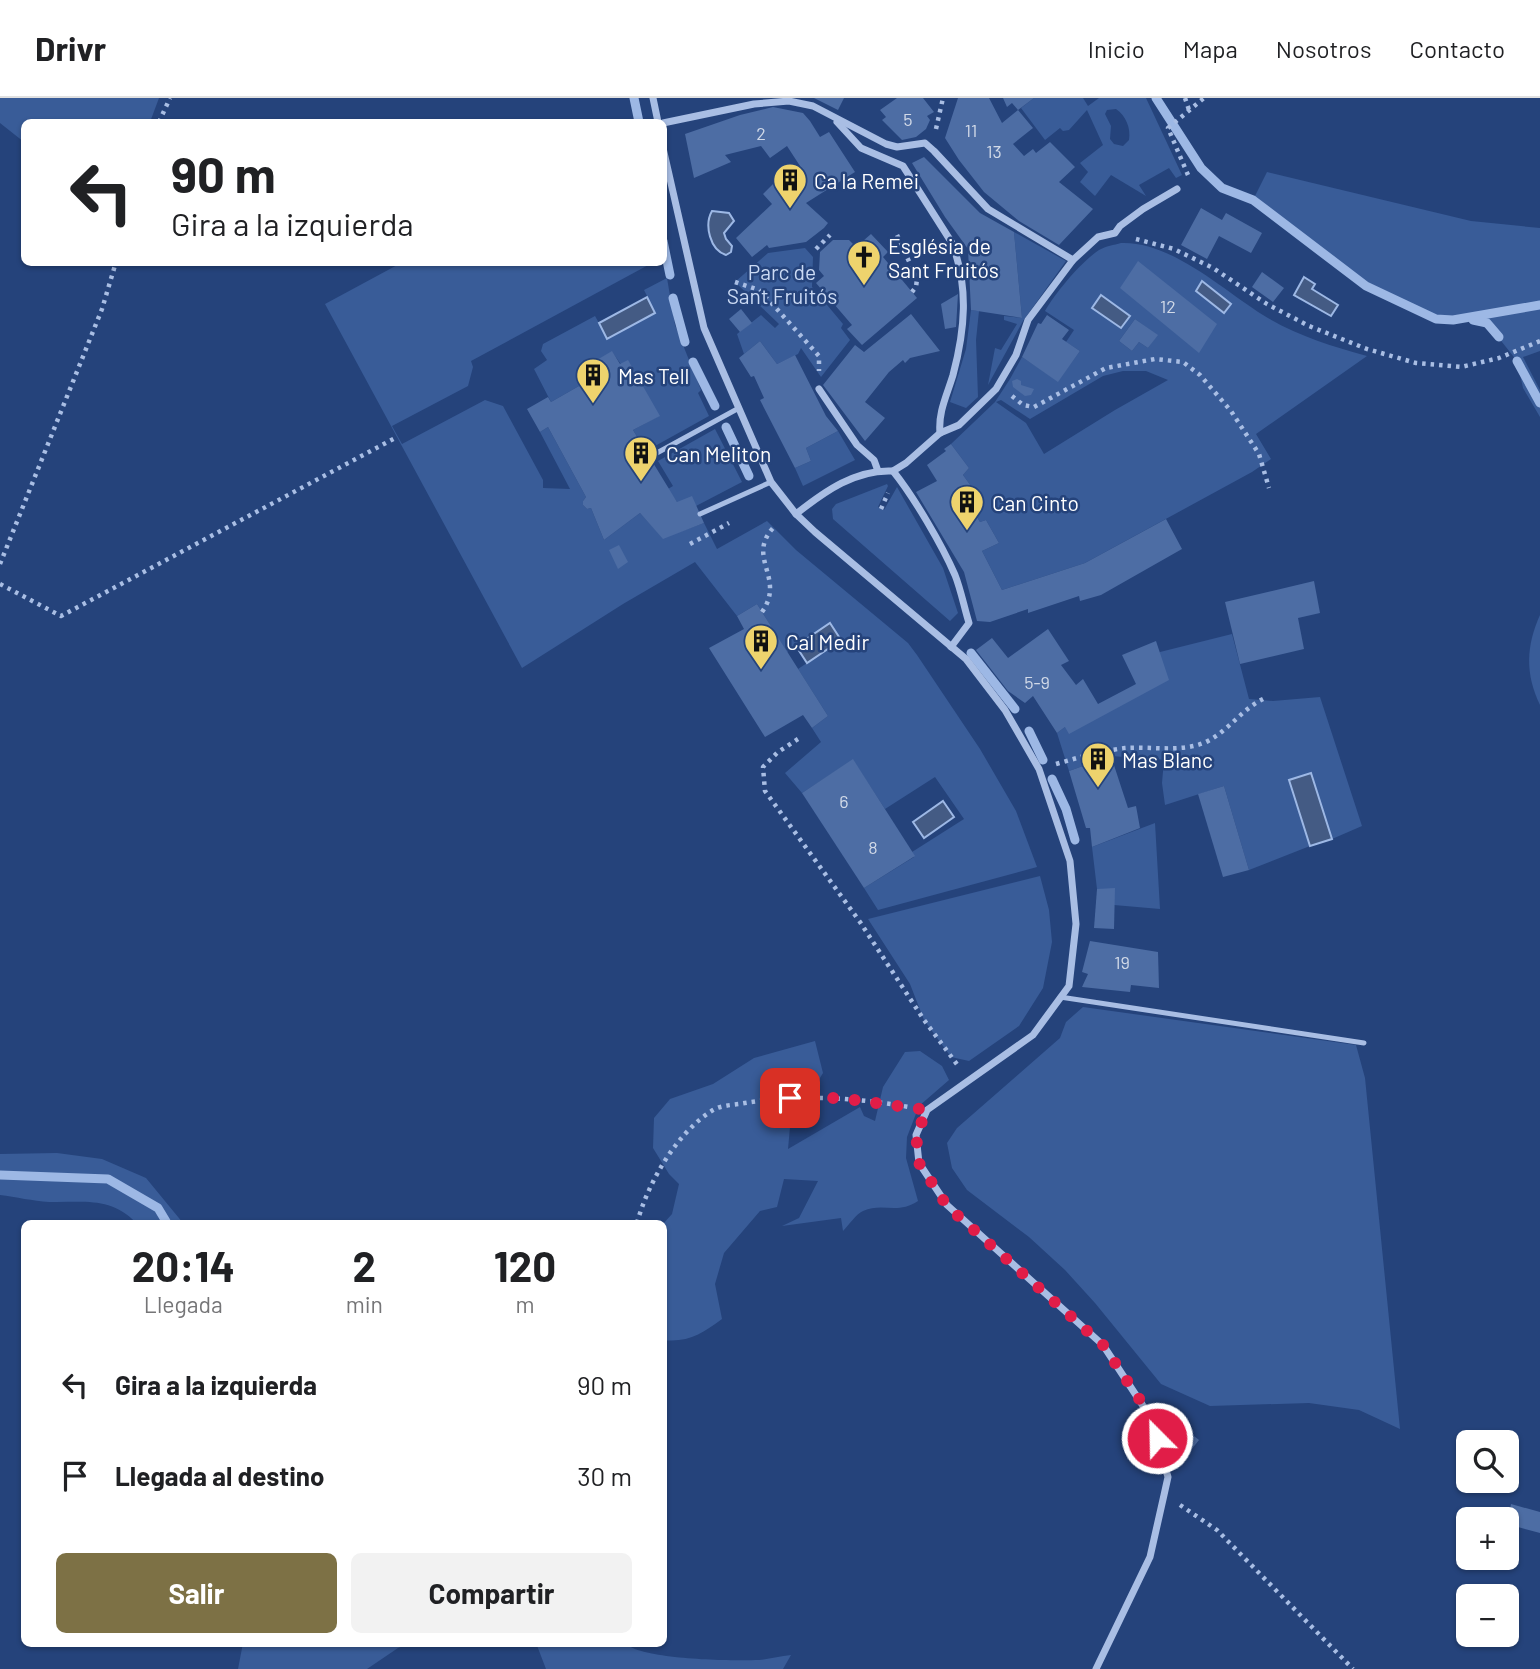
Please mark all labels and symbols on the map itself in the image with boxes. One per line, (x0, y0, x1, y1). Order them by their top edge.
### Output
house number: 5 (903, 108, 913, 130)
house number: 11 (965, 119, 977, 141)
house number: 2 (756, 122, 766, 144)
house number: 13 (986, 140, 1002, 162)
building icon: Ca la Remei (771, 161, 809, 210)
place label: Ca la Remei (814, 168, 919, 193)
place label: Església de Sant Fruitós (888, 233, 999, 282)
church icon: Església de Sant Fruitós (845, 238, 883, 287)
park label: Parc de Sant Fruitós (727, 259, 837, 308)
house number: 12 (1160, 295, 1176, 317)
building icon: Mas Tell (574, 356, 612, 405)
place label: Mas Tell (618, 363, 689, 388)
building icon: Can Meliton (622, 434, 660, 483)
place label: Can Meliton (666, 441, 771, 466)
building icon: Can Cinto (948, 483, 986, 532)
place label: Can Cinto (992, 490, 1079, 515)
building icon: Cal Medir (742, 622, 780, 671)
place label: Cal Medir (786, 629, 869, 654)
house number: 5-9 (1024, 671, 1050, 693)
building icon: Mas Blanc (1079, 740, 1117, 789)
place label: Mas Blanc (1122, 747, 1213, 772)
house number: 6 (839, 790, 849, 812)
house number: 8 (868, 836, 878, 858)
house number: 19 (1114, 951, 1130, 973)
pin (760, 1068, 820, 1128)
position arrow (1120, 1401, 1194, 1475)

